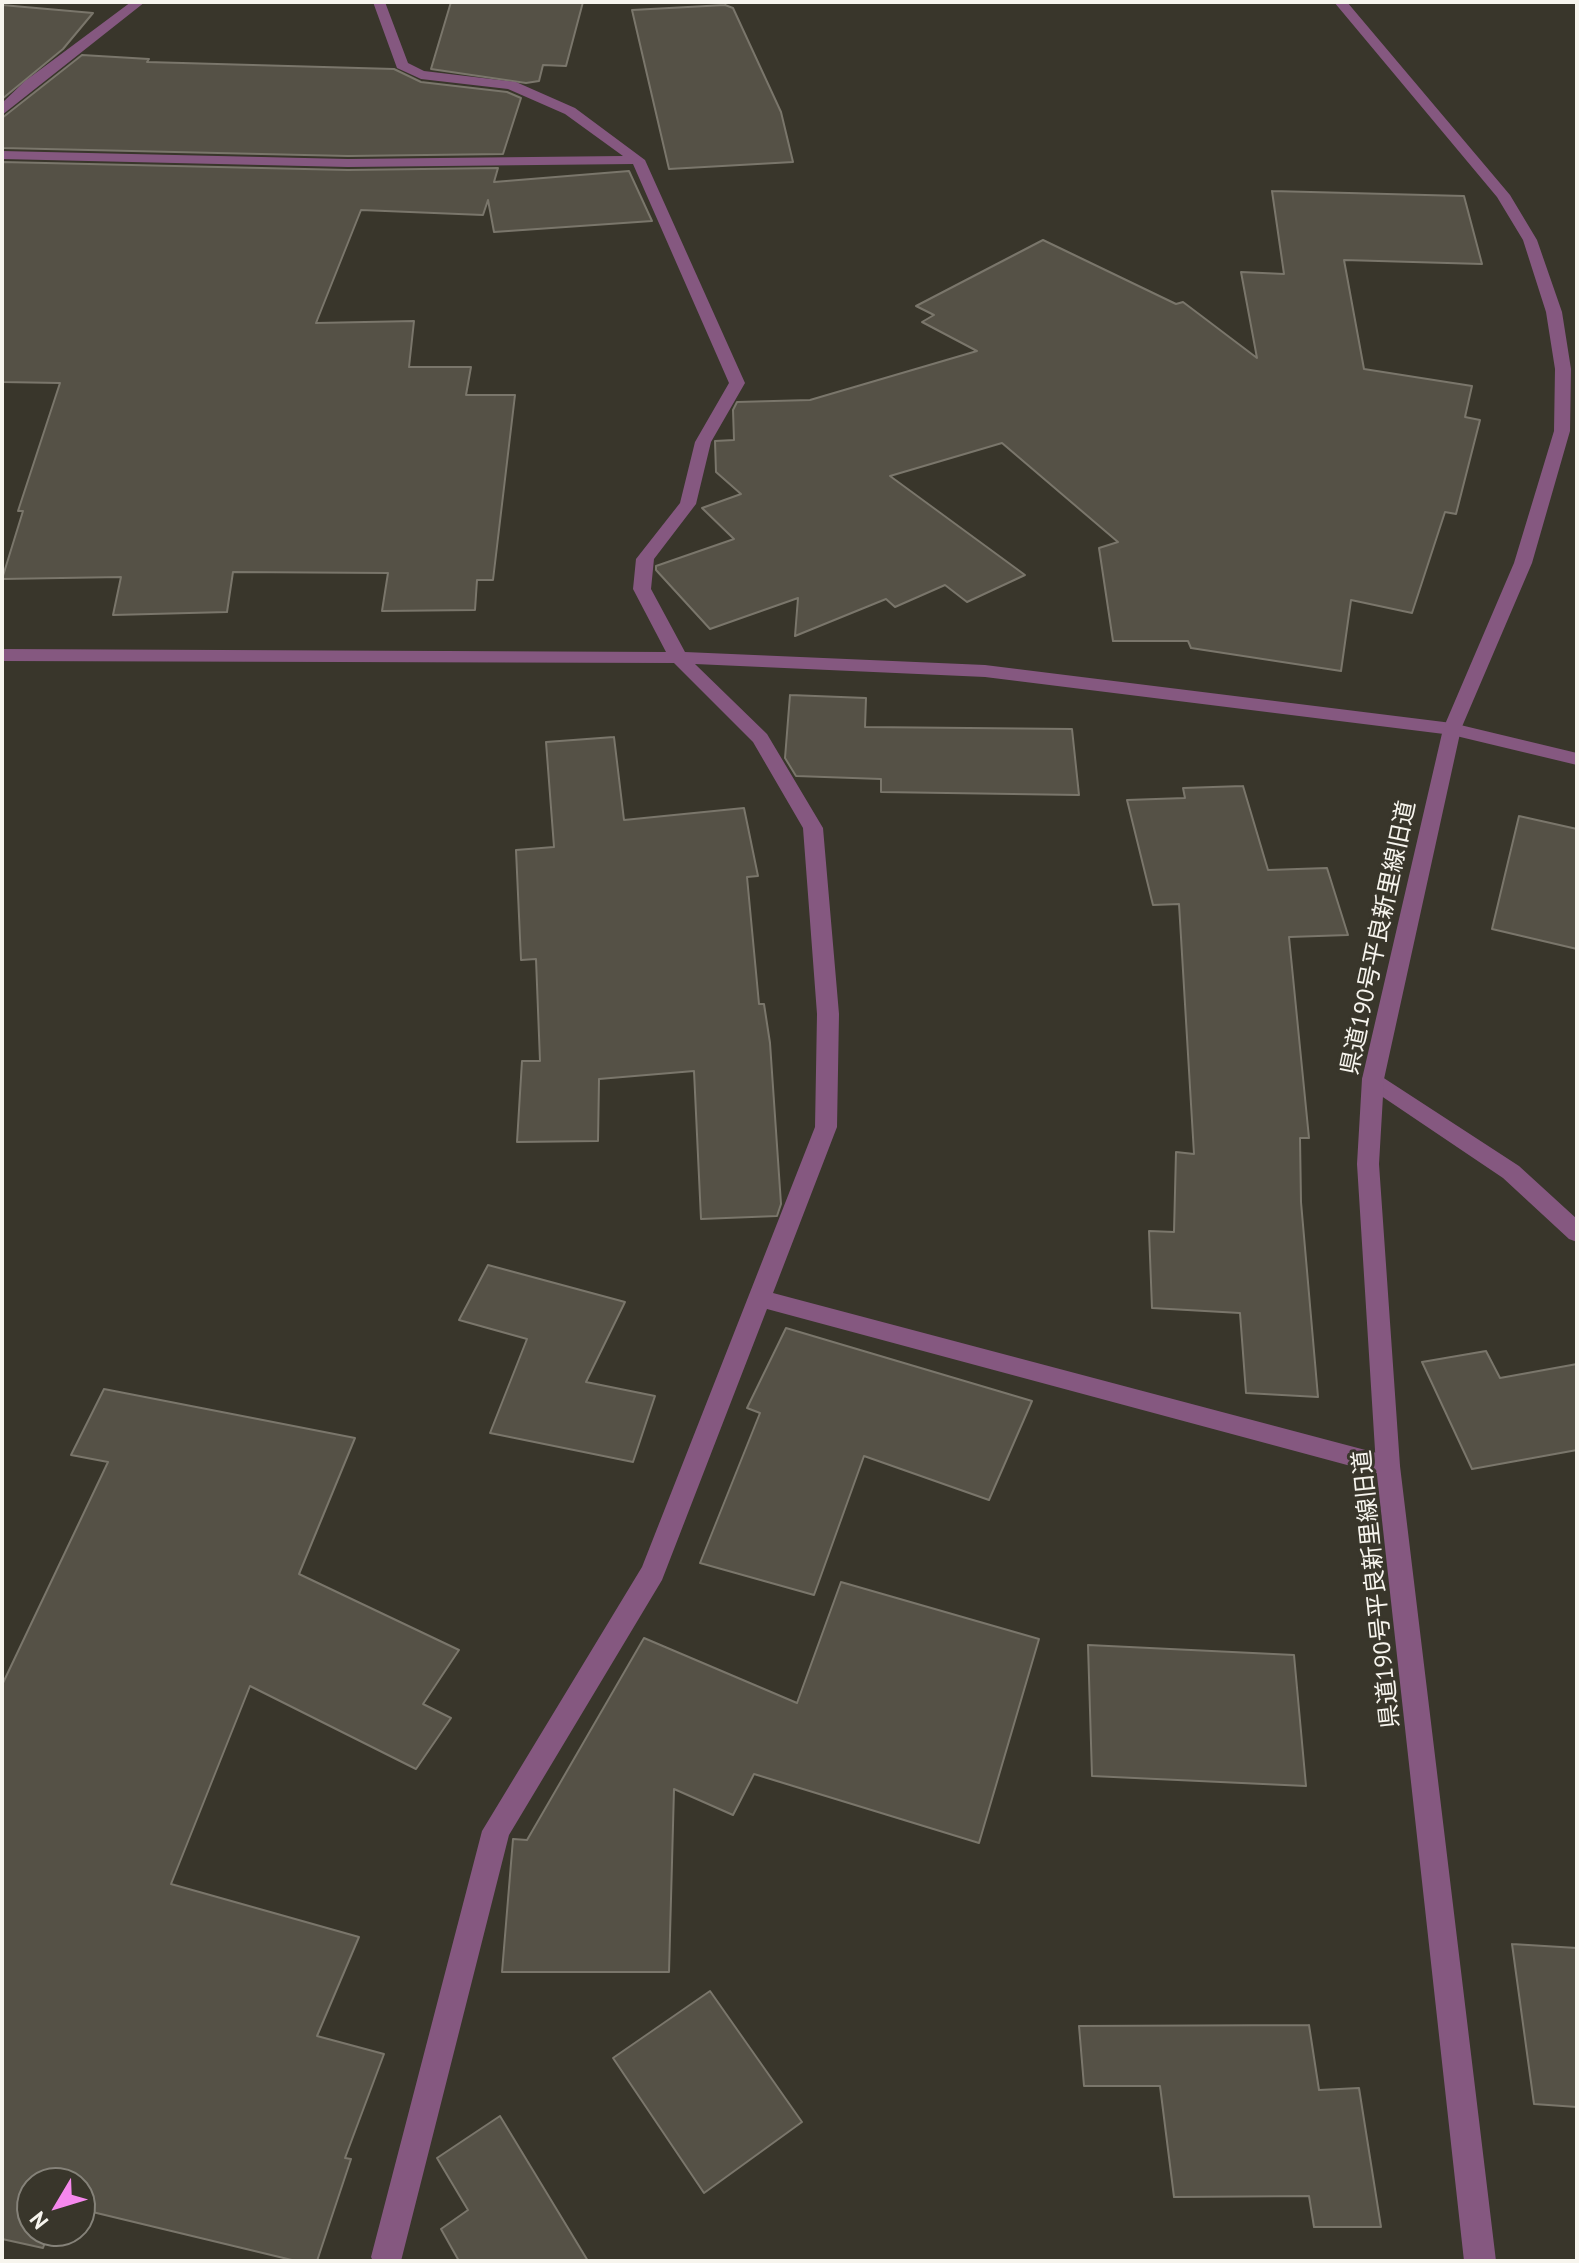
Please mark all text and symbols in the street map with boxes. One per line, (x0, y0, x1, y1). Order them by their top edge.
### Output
street label: 県道190号平良新里線旧道 (1336, 798, 1422, 1078)
street label: 県道190号平良新里線旧道 (1348, 1449, 1406, 1729)
north arrow (16, 2167, 96, 2247)
text: N (23, 2206, 54, 2235)

